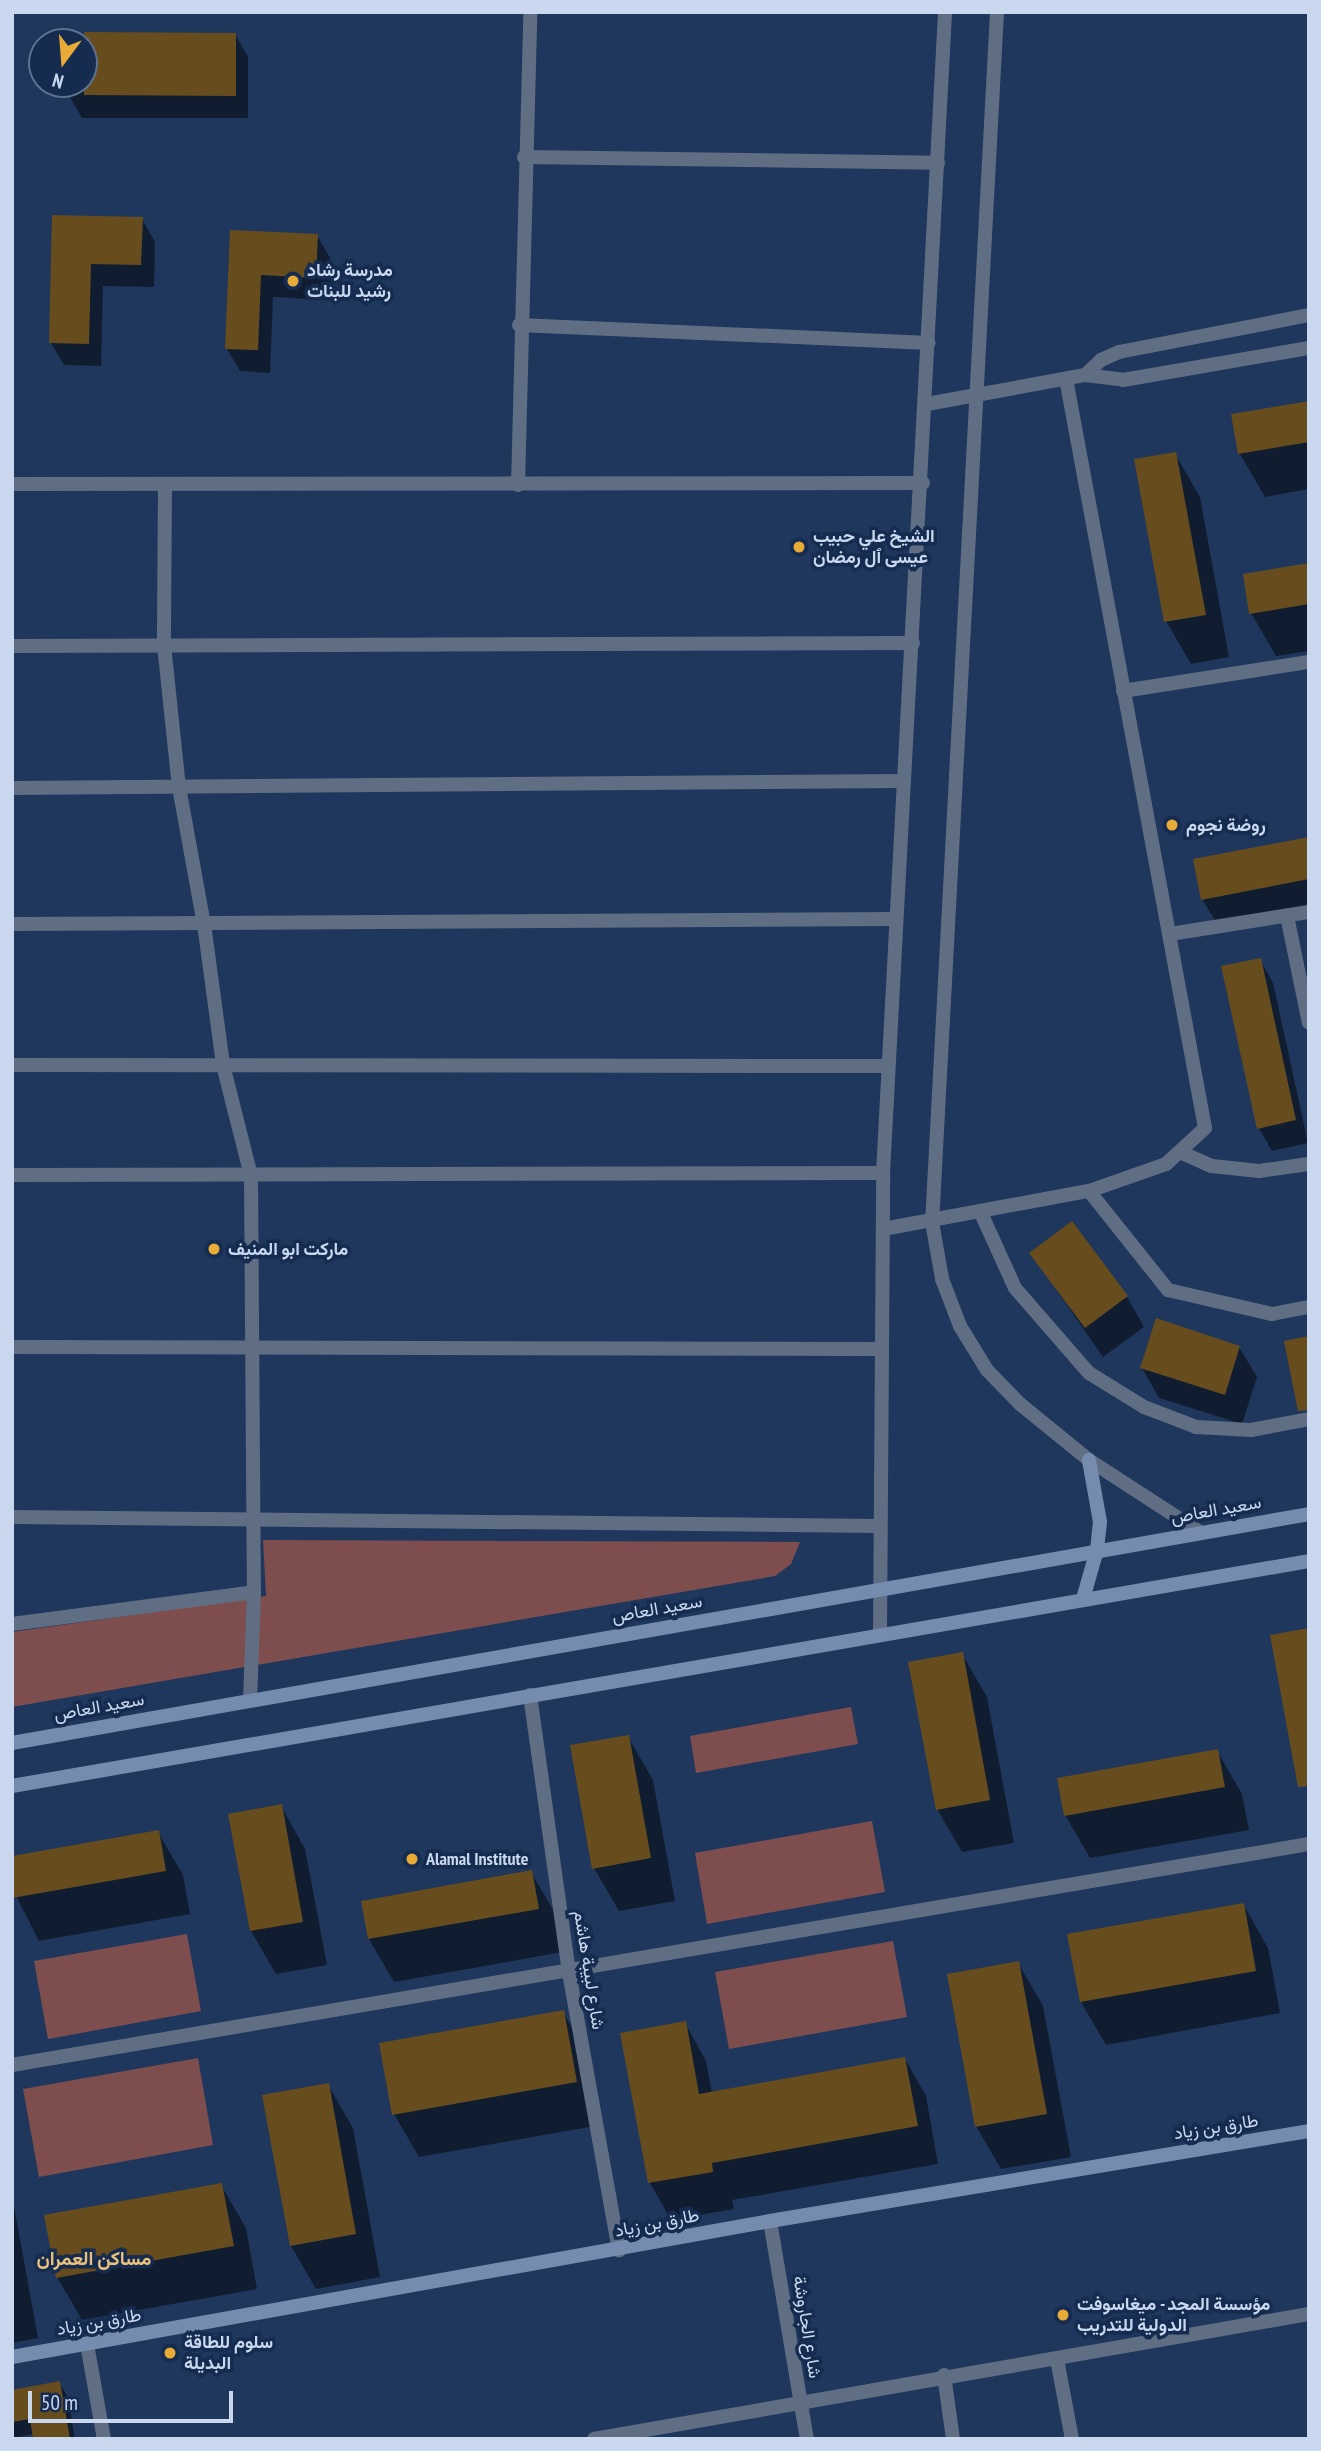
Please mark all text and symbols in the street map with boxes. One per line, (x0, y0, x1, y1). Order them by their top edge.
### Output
north arrow (28, 28, 98, 98)
text: N (50, 68, 66, 94)
place label: مدرسة رشاد رشيد للبنات (307, 260, 393, 302)
marker: مدرسة رشاد رشيد للبنات (285, 273, 301, 289)
place label: الشيخ علي حبيب عيسى ٱل رمضان (813, 526, 935, 568)
marker: الشيخ علي حبيب عيسى ٱل رمضان (791, 539, 807, 555)
place label: روضة نجوم (1186, 814, 1266, 836)
marker: روضة نجوم (1164, 817, 1180, 833)
place label: ماركت ابو المنيف (228, 1238, 348, 1260)
marker: ماركت ابو المنيف (206, 1241, 222, 1257)
street label: سعيد العاص (1169, 1491, 1263, 1529)
street label: سعيد العاص (610, 1590, 704, 1628)
street label: سعيد العاص (52, 1688, 146, 1726)
place label: Alamal Institute (426, 1848, 528, 1870)
marker: Alamal Institute (404, 1851, 420, 1867)
street label: شارع لبيبة هاشم (569, 1909, 609, 2031)
street label: طارق بن زياد (1172, 2110, 1260, 2144)
street label: طارق بن زياد (613, 2204, 701, 2242)
district label: مساكن العمران (37, 2248, 151, 2270)
street label: شارع الجاروشة (788, 2274, 826, 2380)
place label: مؤسسة المجد - ميغاسوفت الدولية للتدريب (1077, 2294, 1272, 2336)
street label: طارق بن زياد (55, 2304, 143, 2340)
marker: مؤسسة المجد - ميغاسوفت الدولية للتدريب (1055, 2307, 1071, 2323)
place label: سلوم للطاقة البديلة (184, 2332, 273, 2374)
marker: سلوم للطاقة البديلة (162, 2345, 178, 2361)
scale bar (32, 2378, 236, 2422)
text: 50 m (41, 2389, 78, 2416)

